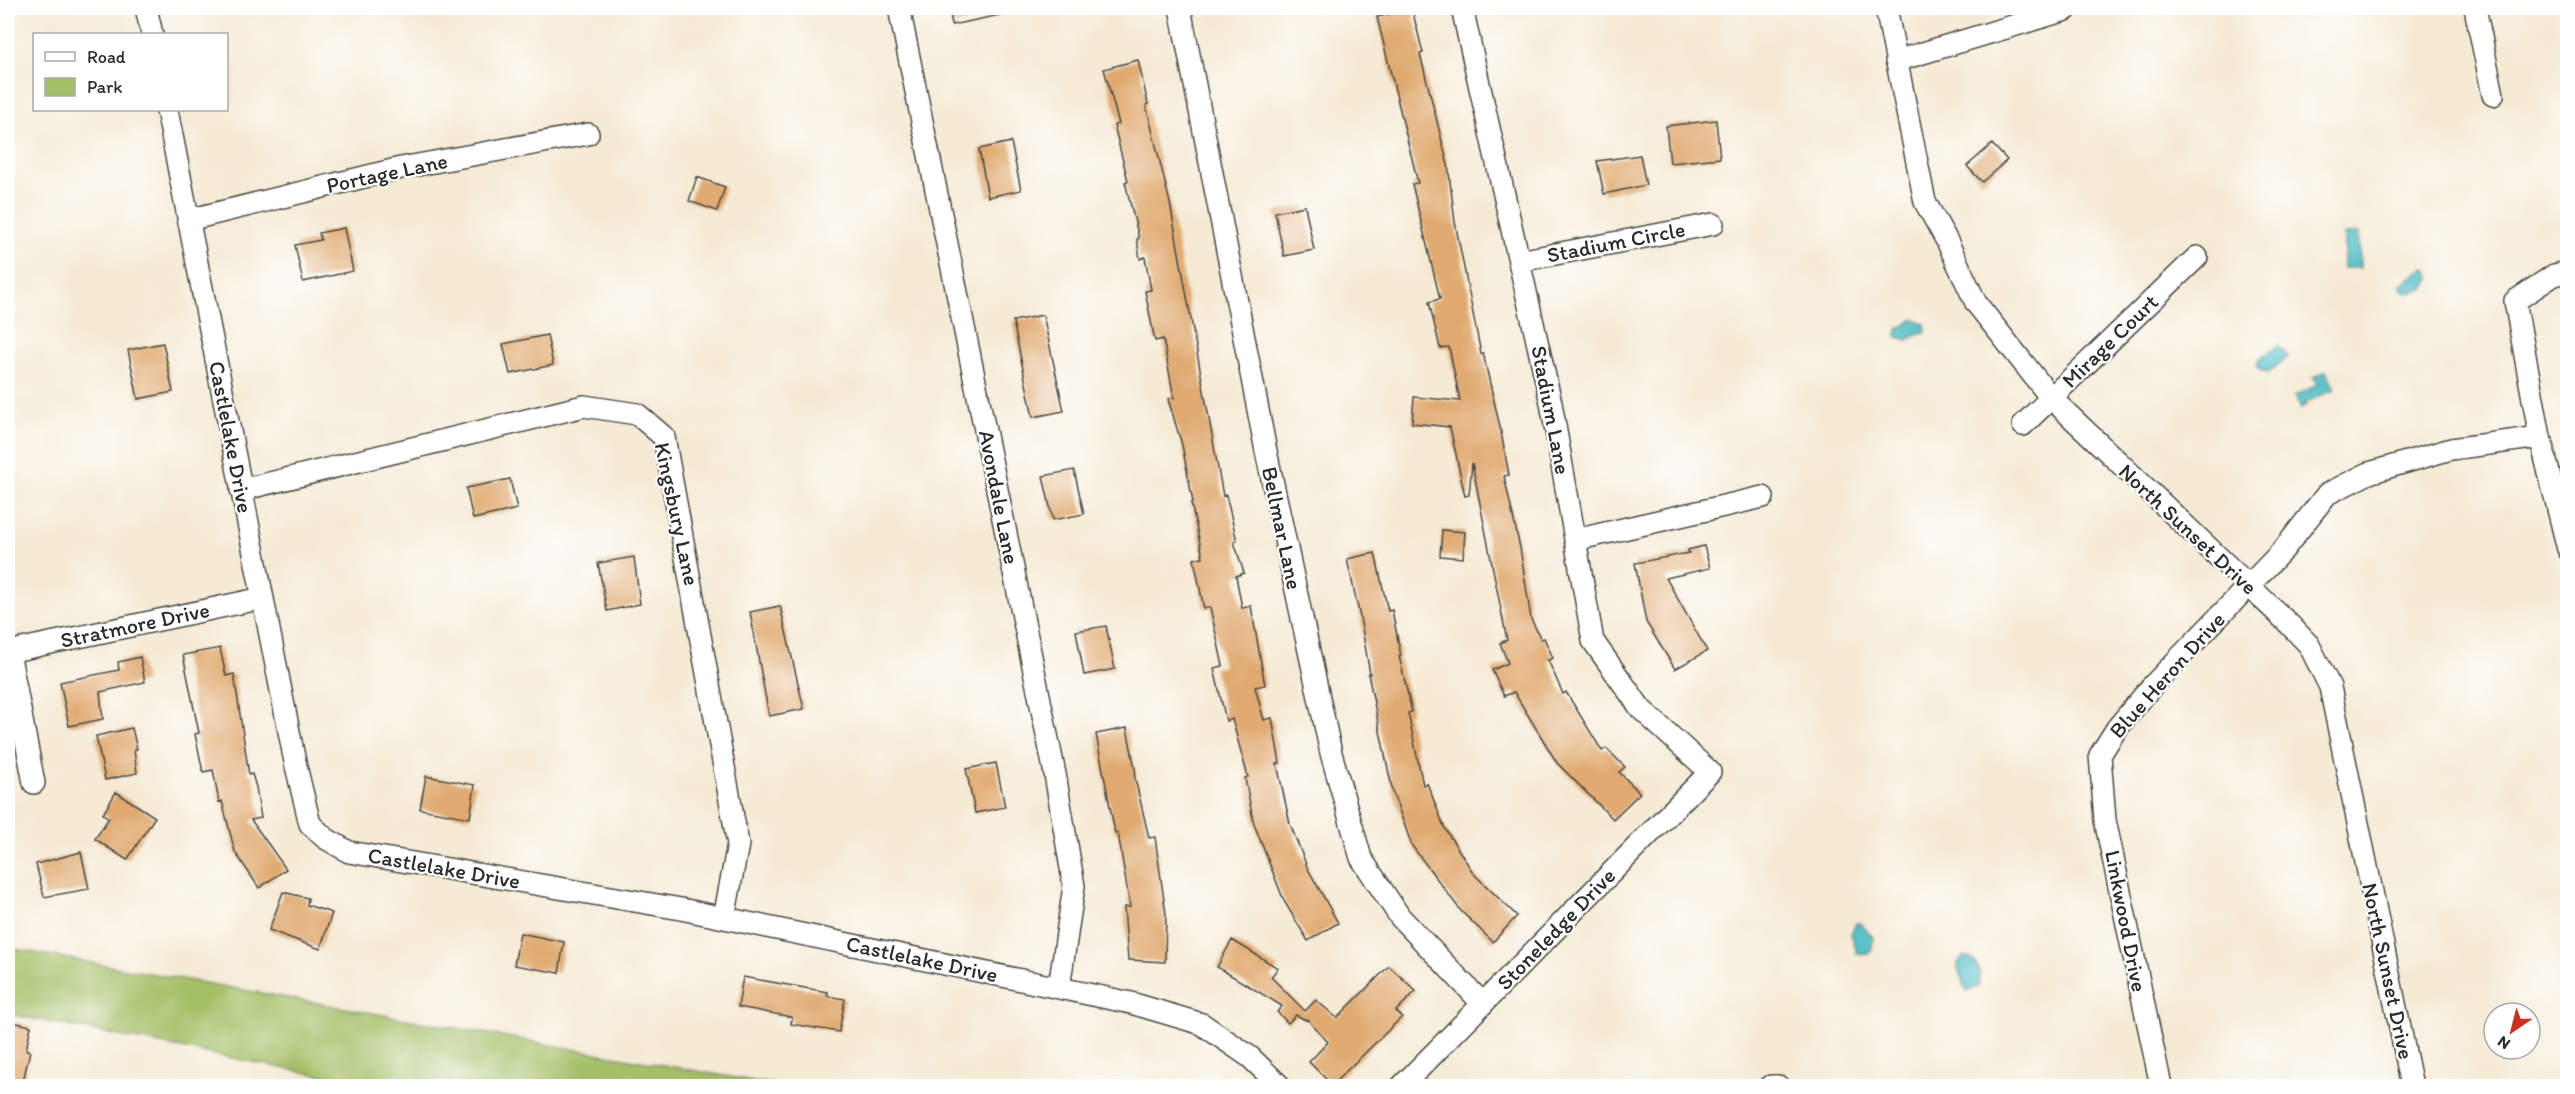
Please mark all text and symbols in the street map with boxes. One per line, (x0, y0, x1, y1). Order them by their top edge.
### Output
legend (33, 33, 228, 111)
text: Road (87, 46, 126, 68)
text: Park (87, 76, 122, 98)
street label: Portage Lane (324, 147, 450, 199)
street label: Stadium Circle (1545, 215, 1687, 269)
street label: Mirage Court (2056, 288, 2164, 394)
street label: Stadium Lane (1525, 343, 1577, 477)
street label: Castlelake Drive (203, 359, 259, 515)
street label: Avondale Lane (973, 428, 1025, 566)
street label: Kingsbury Lane (649, 440, 705, 588)
street label: North Sunset Drive (2113, 458, 2263, 600)
street label: Bellmar Lane (1256, 464, 1308, 592)
street label: Stratmore Drive (58, 596, 212, 654)
street label: Blue Heron Drive (2103, 606, 2231, 744)
street label: Castlelake Drive (366, 841, 522, 895)
street label: Linkwood Drive (2099, 848, 2153, 994)
street label: Stoneledge Drive (1491, 862, 1621, 996)
street label: North Sunset Drive (2356, 880, 2420, 1062)
street label: Castlelake Drive (844, 930, 1000, 988)
north arrow (2482, 1001, 2542, 1061)
text: N (2494, 1032, 2514, 1054)

